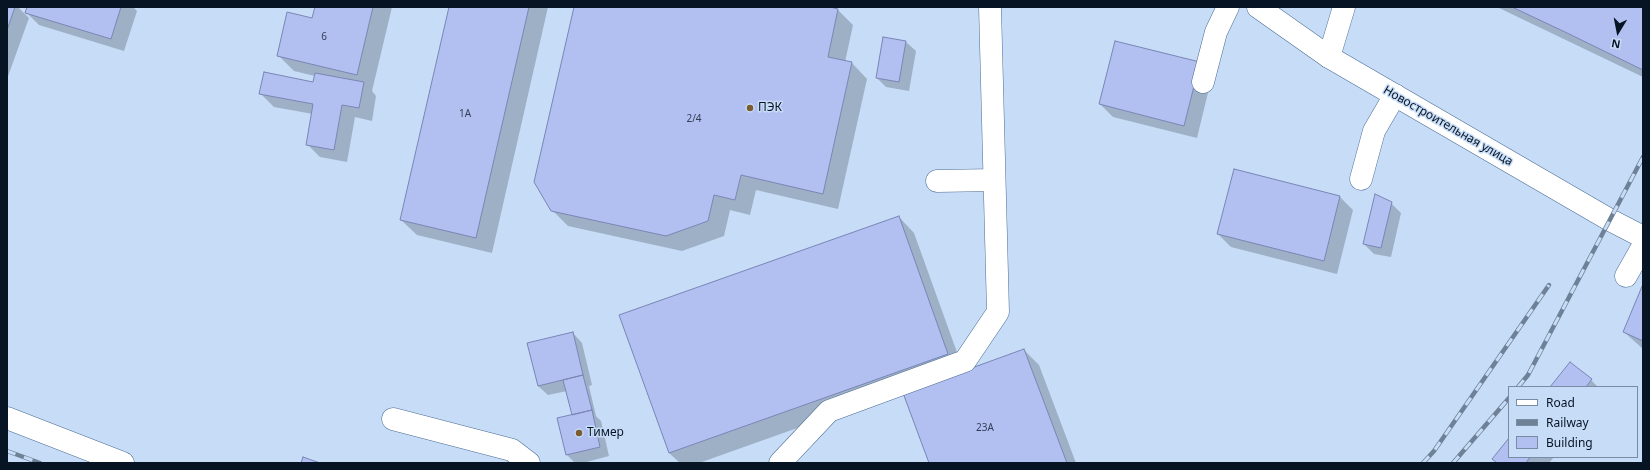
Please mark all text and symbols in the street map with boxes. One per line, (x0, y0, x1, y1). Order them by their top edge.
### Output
north arrow (1598, 12, 1638, 52)
house number: 6 (321, 31, 327, 43)
text: N (1610, 36, 1622, 52)
street label: Новостроительная улица (1381, 83, 1515, 169)
place label: ПЭК (758, 101, 782, 115)
marker: ПЭК (745, 103, 755, 113)
house number: 1А (459, 108, 471, 120)
house number: 2/4 (686, 113, 702, 125)
legend (1508, 386, 1638, 458)
text: Road (1546, 394, 1575, 411)
text: Railway (1546, 414, 1589, 431)
house number: 23А (976, 422, 994, 434)
place label: Тимер (587, 426, 624, 440)
marker: Тимер (574, 428, 584, 438)
text: Building (1546, 434, 1593, 451)

